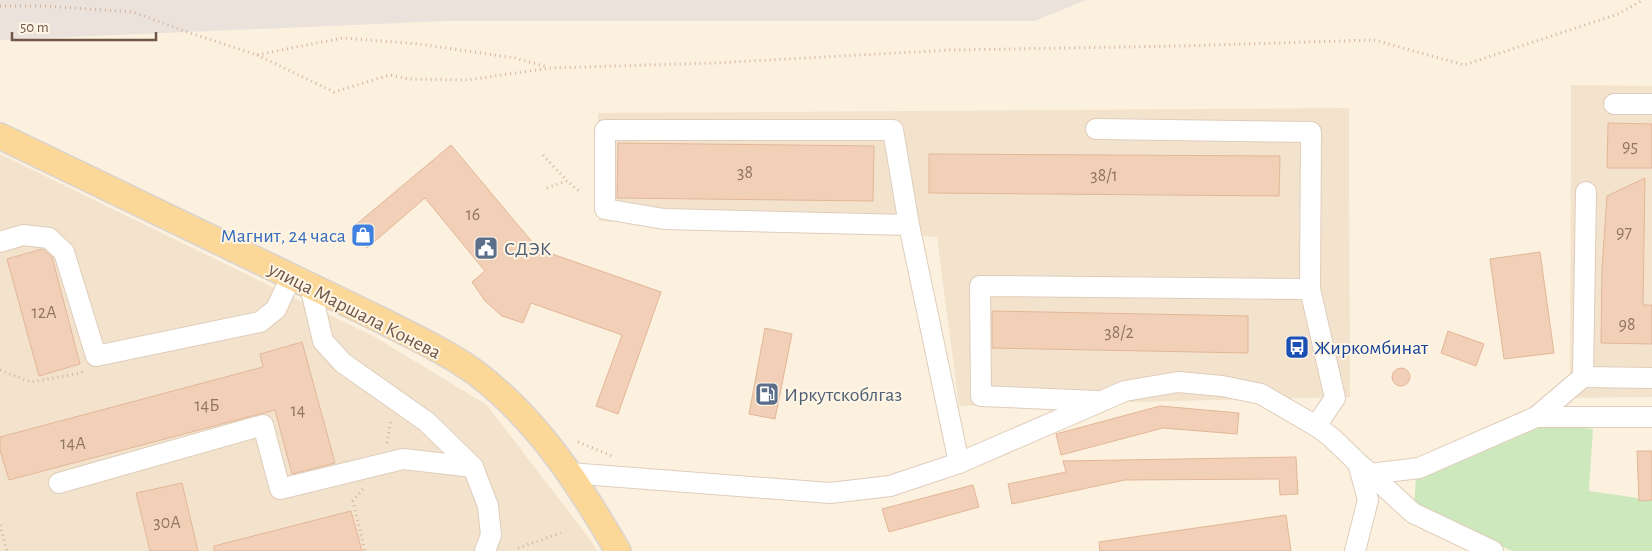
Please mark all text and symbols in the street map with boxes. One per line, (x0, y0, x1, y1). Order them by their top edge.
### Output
scale bar (12, 10, 156, 42)
text: 50 m (20, 20, 49, 35)
house number: 95 (1622, 138, 1638, 156)
house number: 38 (737, 164, 753, 182)
house number: 38/1 (1090, 167, 1118, 185)
house number: 16 (466, 206, 480, 224)
shop icon: Магнит, 24 часа (350, 222, 376, 248)
house number: 97 (1616, 224, 1632, 242)
place label: Магнит, 24 часа (221, 226, 346, 246)
public building icon: СДЭК (473, 235, 499, 261)
place label: СДЭК (504, 239, 552, 259)
street label: улица Маршала Конева (264, 258, 444, 363)
house number: 12А (32, 304, 57, 322)
house number: 98 (1619, 316, 1636, 334)
house number: 38/2 (1104, 324, 1134, 342)
bus stop icon: Жиркомбинат (1284, 334, 1310, 360)
place label: Жиркомбинат (1314, 338, 1429, 358)
fuel station icon: Иркутскоблгаз (754, 381, 780, 407)
place label: Иркутскоблгаз (784, 385, 902, 405)
house number: 14Б (194, 397, 220, 415)
house number: 14 (291, 402, 306, 420)
house number: 14А (60, 435, 86, 453)
house number: 30А (153, 514, 181, 532)

